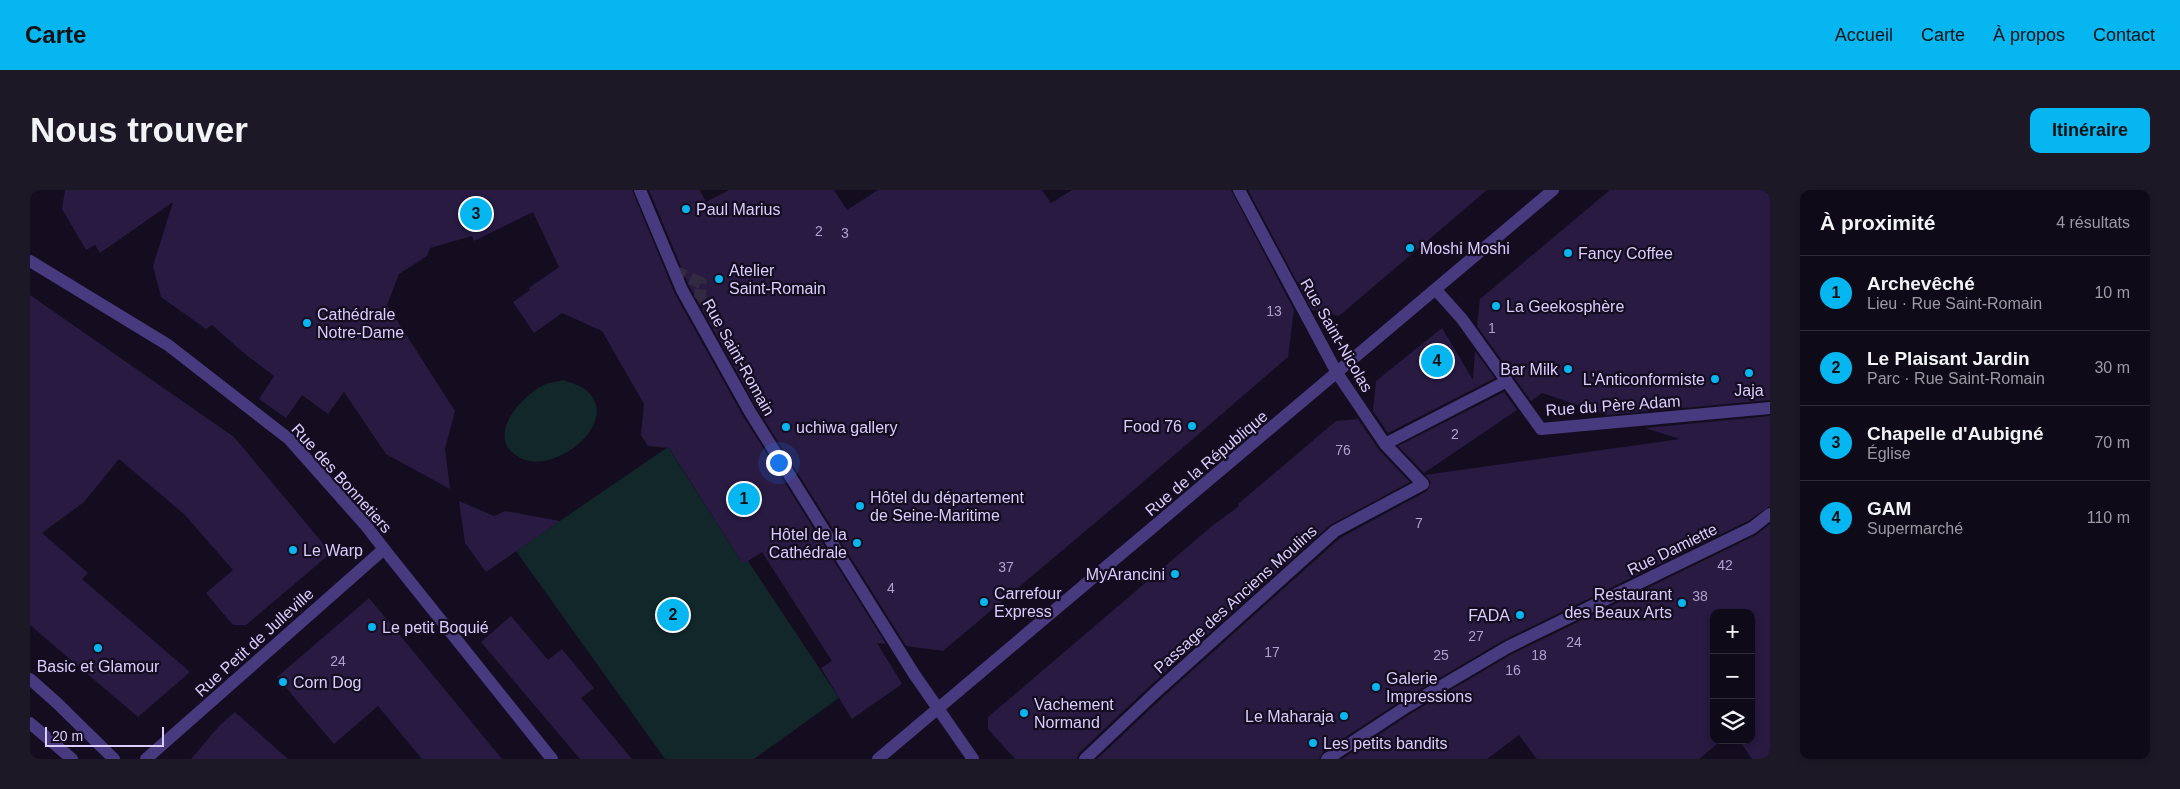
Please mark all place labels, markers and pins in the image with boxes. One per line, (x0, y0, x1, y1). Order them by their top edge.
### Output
pin: 3 (460, 195, 492, 233)
place label: Paul Marius (696, 201, 780, 218)
marker: Paul Marius (680, 203, 692, 215)
place label: Moshi Moshi (1420, 240, 1510, 257)
marker: Moshi Moshi (1404, 242, 1416, 254)
place label: Fancy Coffee (1578, 245, 1673, 262)
marker: Fancy Coffee (1562, 247, 1574, 259)
place label: Atelier Saint-Romain (729, 262, 826, 297)
marker: Atelier Saint-Romain (713, 273, 725, 285)
place label: La Geekosphère (1506, 298, 1624, 315)
marker: La Geekosphère (1490, 300, 1502, 312)
place label: Cathédrale Notre-Dame (317, 306, 404, 341)
marker: Cathédrale Notre-Dame (301, 317, 313, 329)
pin: 4 (1421, 342, 1453, 380)
place label: Bar Milk (1500, 361, 1559, 378)
marker: Bar Milk (1562, 363, 1574, 375)
marker: Jaja (1743, 367, 1755, 379)
place label: L'Anticonformiste (1583, 371, 1705, 388)
marker: L'Anticonformiste (1709, 373, 1721, 385)
place label: Jaja (1734, 382, 1764, 399)
place label: Food 76 (1123, 418, 1182, 435)
place label: uchiwa gallery (796, 419, 897, 436)
marker: Food 76 (1186, 420, 1198, 432)
marker: uchiwa gallery (780, 421, 792, 433)
pin: 1 (728, 480, 760, 518)
place label: Hôtel du département de Seine-Maritime (870, 489, 1024, 524)
marker: Hôtel du département de Seine-Maritime (854, 500, 866, 512)
place label: Hôtel de la Cathédrale (769, 526, 847, 561)
marker: Hôtel de la Cathédrale (851, 537, 863, 549)
place label: Le Warp (303, 542, 363, 559)
marker: Le Warp (287, 544, 299, 556)
place label: MyArancini (1086, 566, 1165, 583)
marker: MyArancini (1169, 568, 1181, 580)
place label: Carrefour Express (994, 585, 1062, 620)
place label: Restaurant des Beaux Arts (1564, 586, 1673, 621)
pin: 2 (657, 596, 689, 634)
marker: Carrefour Express (978, 596, 990, 608)
marker: Restaurant des Beaux Arts (1676, 597, 1688, 609)
place label: FADA (1468, 607, 1510, 624)
marker: FADA (1514, 609, 1526, 621)
place label: Le petit Boquié (382, 619, 489, 636)
marker: Le petit Boquié (366, 621, 378, 633)
marker: Basic et Glamour (92, 642, 104, 654)
place label: Basic et Glamour (37, 658, 160, 675)
place label: Galerie Impressions (1386, 670, 1472, 705)
place label: Corn Dog (293, 674, 361, 691)
marker: Corn Dog (277, 676, 289, 688)
marker: Galerie Impressions (1370, 681, 1382, 693)
place label: Vachement Normand (1034, 696, 1114, 731)
marker: Vachement Normand (1018, 707, 1030, 719)
place label: Le Maharaja (1245, 708, 1334, 725)
marker: Le Maharaja (1338, 710, 1350, 722)
place label: Les petits bandits (1323, 735, 1448, 752)
marker: Les petits bandits (1307, 737, 1319, 749)

